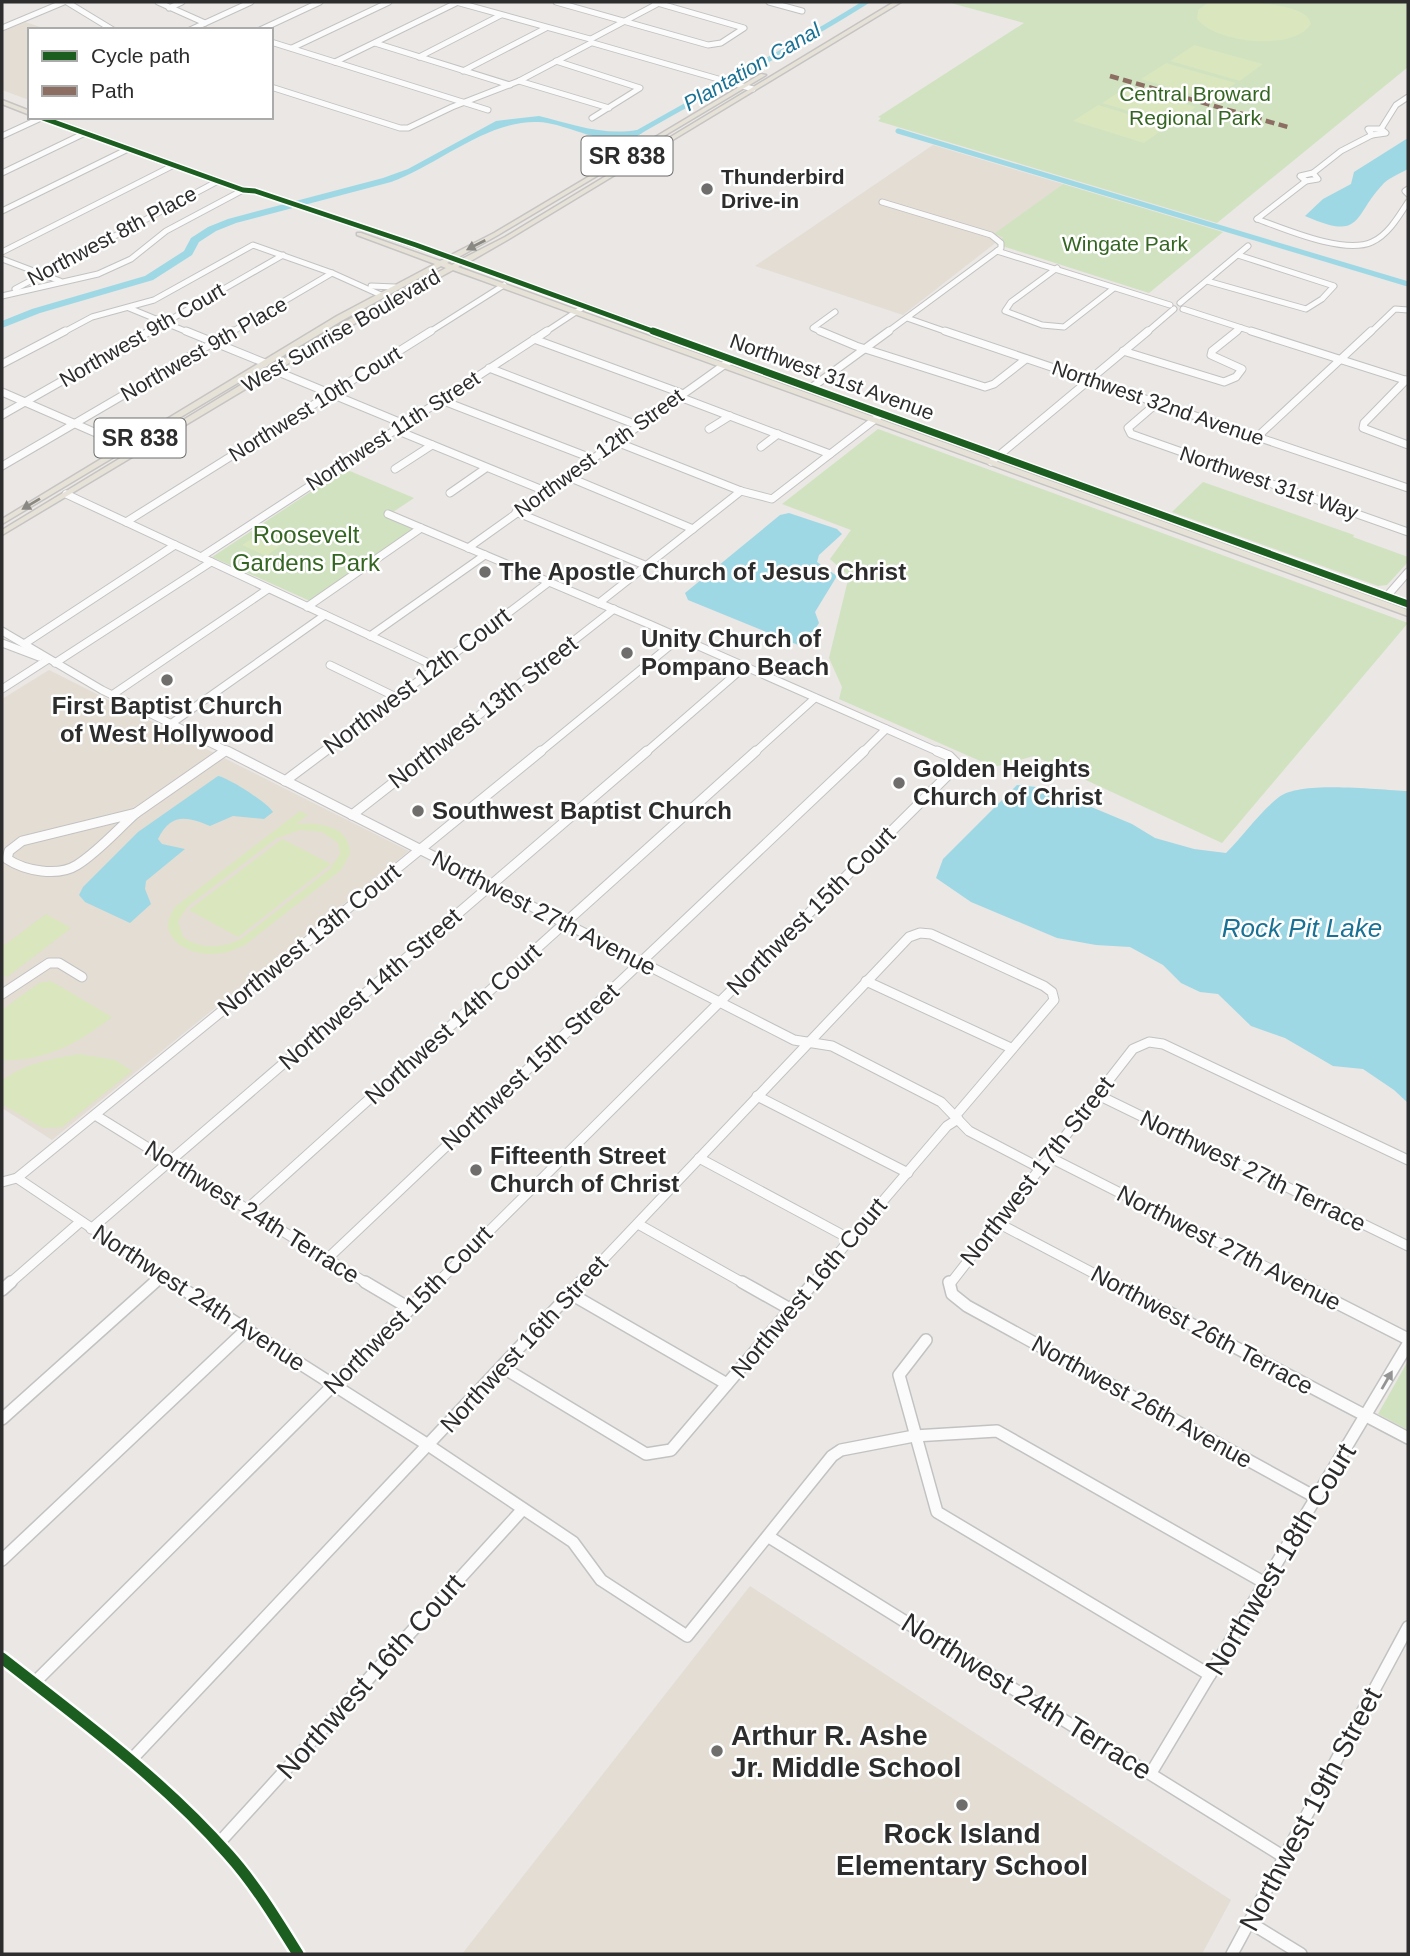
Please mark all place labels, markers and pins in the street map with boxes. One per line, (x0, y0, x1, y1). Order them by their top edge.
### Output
place label: Thunderbird Drive-in (721, 165, 845, 212)
marker: Thunderbird Drive-in (699, 181, 715, 197)
place label: The Apostle Church of Jesus Christ (499, 558, 906, 585)
marker: The Apostle Church of Jesus Christ (477, 564, 493, 580)
place label: Unity Church of Pompano Beach (641, 625, 829, 680)
marker: Unity Church of Pompano Beach (619, 645, 635, 661)
marker: First Baptist Church of West Hollywood (159, 672, 175, 688)
place label: First Baptist Church of West Hollywood (52, 692, 282, 747)
place label: Golden Heights Church of Christ (913, 755, 1102, 810)
marker: Golden Heights Church of Christ (891, 775, 907, 791)
place label: Southwest Baptist Church (432, 797, 732, 824)
marker: Southwest Baptist Church (410, 803, 426, 819)
place label: Fifteenth Street Church of Christ (490, 1142, 679, 1197)
marker: Fifteenth Street Church of Christ (468, 1162, 484, 1178)
place label: Arthur R. Ashe Jr. Middle School (731, 1720, 961, 1783)
marker: Arthur R. Ashe Jr. Middle School (709, 1743, 725, 1759)
marker: Rock Island Elementary School (954, 1797, 970, 1813)
place label: Rock Island Elementary School (836, 1818, 1088, 1881)

